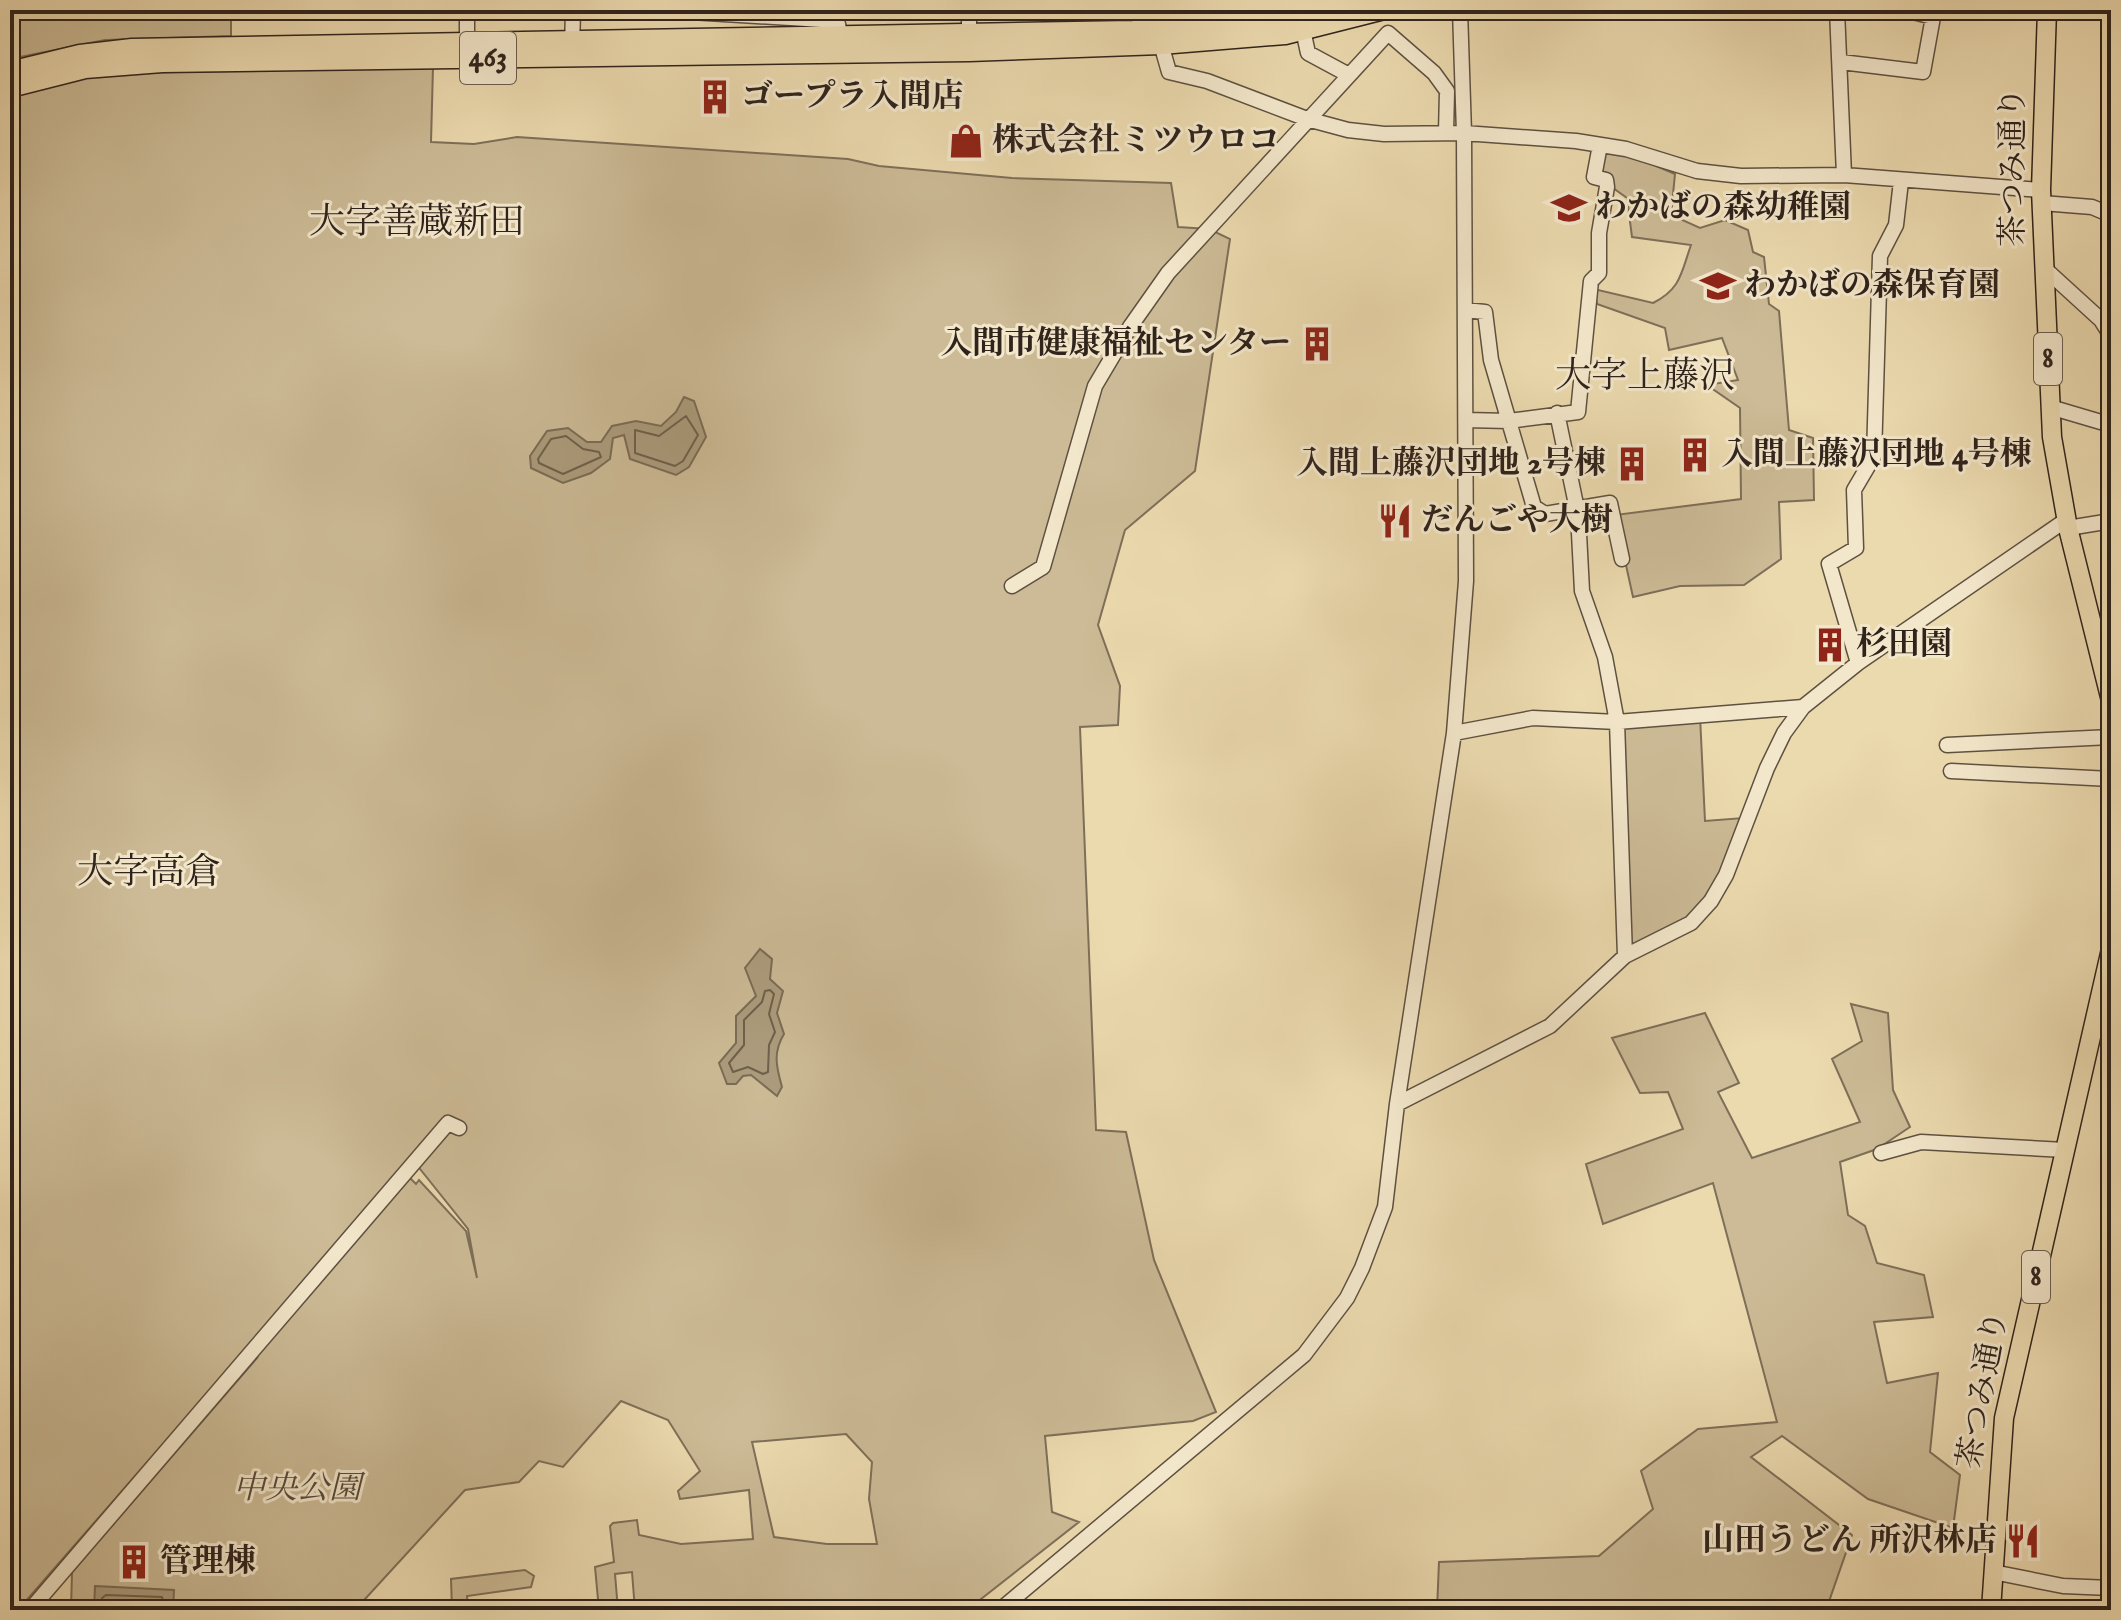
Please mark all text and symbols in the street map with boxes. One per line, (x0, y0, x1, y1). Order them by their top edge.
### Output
road number: 463 (460, 32, 516, 84)
place label: ゴープラ入間店 (741, 77, 963, 118)
building icon: ゴープラ入間店 (696, 78, 734, 116)
street label: 茶つみ通り (1994, 87, 2035, 247)
place label: 株式会社ミツウロコ (992, 121, 1280, 162)
shop icon: 株式会社ミツウロコ (947, 122, 985, 160)
place label: わかばの森幼稚園 (1595, 188, 1851, 229)
school or university icon: わかばの森幼稚園 (1550, 189, 1588, 227)
district label: 大字善蔵新田 (309, 200, 525, 246)
place label: わかばの森保育園 (1744, 266, 2000, 307)
school or university icon: わかばの森保育園 (1699, 267, 1737, 305)
place label: 入間市健康福祉センター (940, 324, 1291, 365)
building icon: 入間市健康福祉センター (1298, 325, 1336, 363)
road number: 8 (2034, 333, 2062, 385)
district label: 大字上藤沢 (1555, 354, 1735, 400)
place label: 入間上藤沢団地 4号棟 (1721, 435, 2032, 476)
building icon: 入間上藤沢団地 4号棟 (1676, 436, 1714, 474)
place label: 入間上藤沢団地 2号棟 (1296, 444, 1606, 485)
building icon: 入間上藤沢団地 2号棟 (1613, 445, 1651, 483)
place label: だんごや大樹 (1421, 501, 1613, 542)
restaurant icon: だんごや大樹 (1376, 502, 1414, 540)
place label: 杉田園 (1856, 625, 1952, 666)
building icon: 杉田園 (1811, 626, 1849, 664)
district label: 大字高倉 (77, 850, 221, 896)
road number: 8 (2022, 1251, 2050, 1303)
street label: 茶つみ通り (1950, 1308, 2018, 1472)
park label: 中央公園 (233, 1469, 366, 1510)
place label: 山田うどん 所沢林店 (1702, 1521, 1997, 1562)
restaurant icon: 山田うどん 所沢林店 (2004, 1522, 2042, 1560)
place label: 管理棟 (160, 1542, 256, 1583)
building icon: 管理棟 (115, 1543, 153, 1581)

